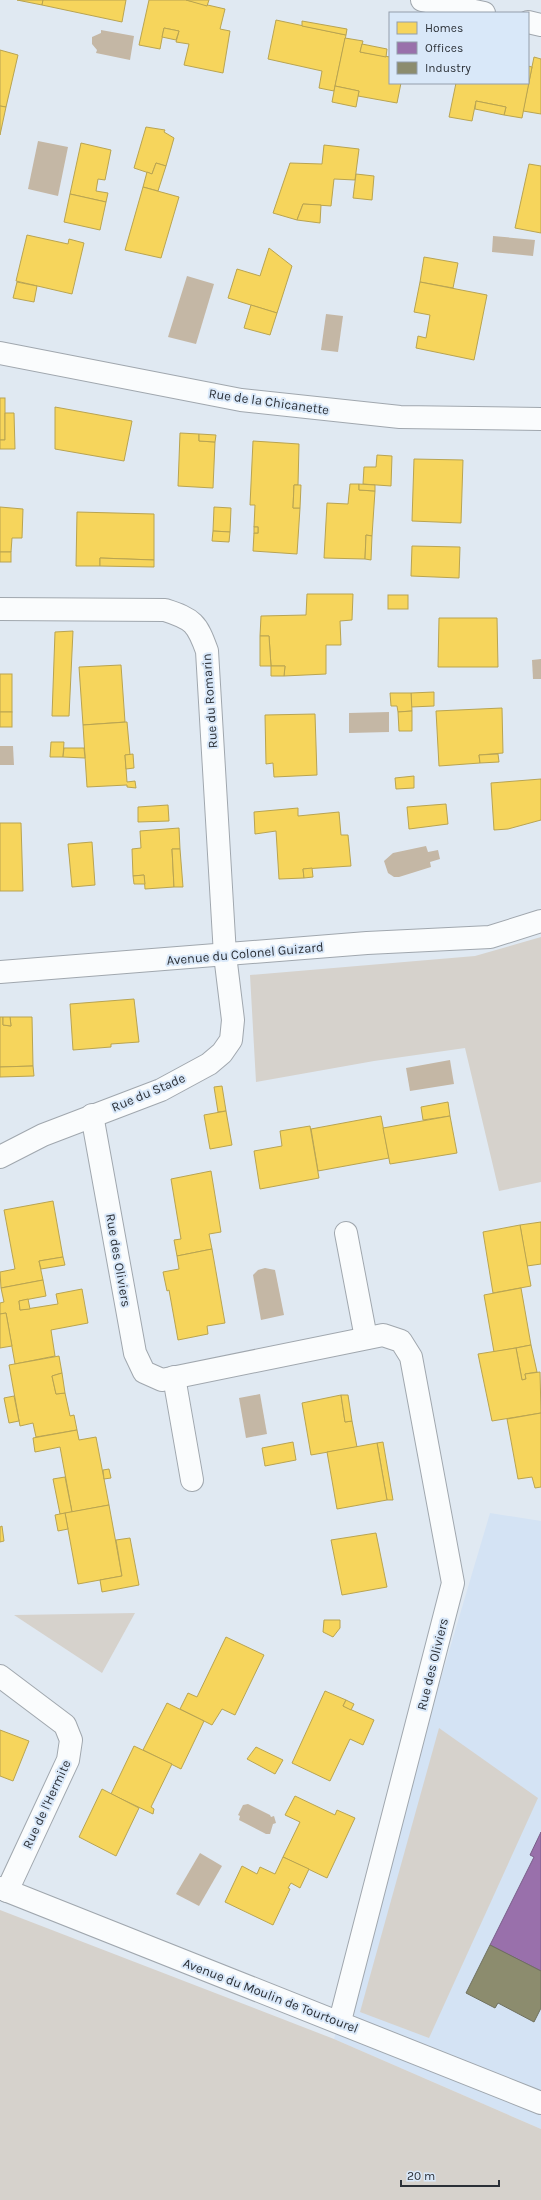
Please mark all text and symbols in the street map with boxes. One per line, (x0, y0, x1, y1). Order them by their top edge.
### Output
legend (389, 12, 529, 84)
text: Homes (425, 21, 463, 35)
text: Offices (425, 41, 463, 55)
text: Industry (425, 61, 471, 75)
street label: Rue de la Chicanette (208, 386, 330, 417)
street label: Rue du Romarin (199, 653, 220, 749)
street label: Avenue du Colonel Guizard (166, 939, 324, 968)
street label: Rue du Stade (109, 1070, 188, 1115)
street label: Rue des Oliviers (103, 1212, 134, 1308)
street label: Rue des Oliviers (414, 1616, 451, 1712)
street label: Rue de l'Hermite (19, 1757, 74, 1851)
street label: Avenue du Moulin de Tourtourel (181, 1955, 361, 2036)
scale bar (401, 2162, 499, 2188)
text: 20 m (407, 2169, 435, 2183)

